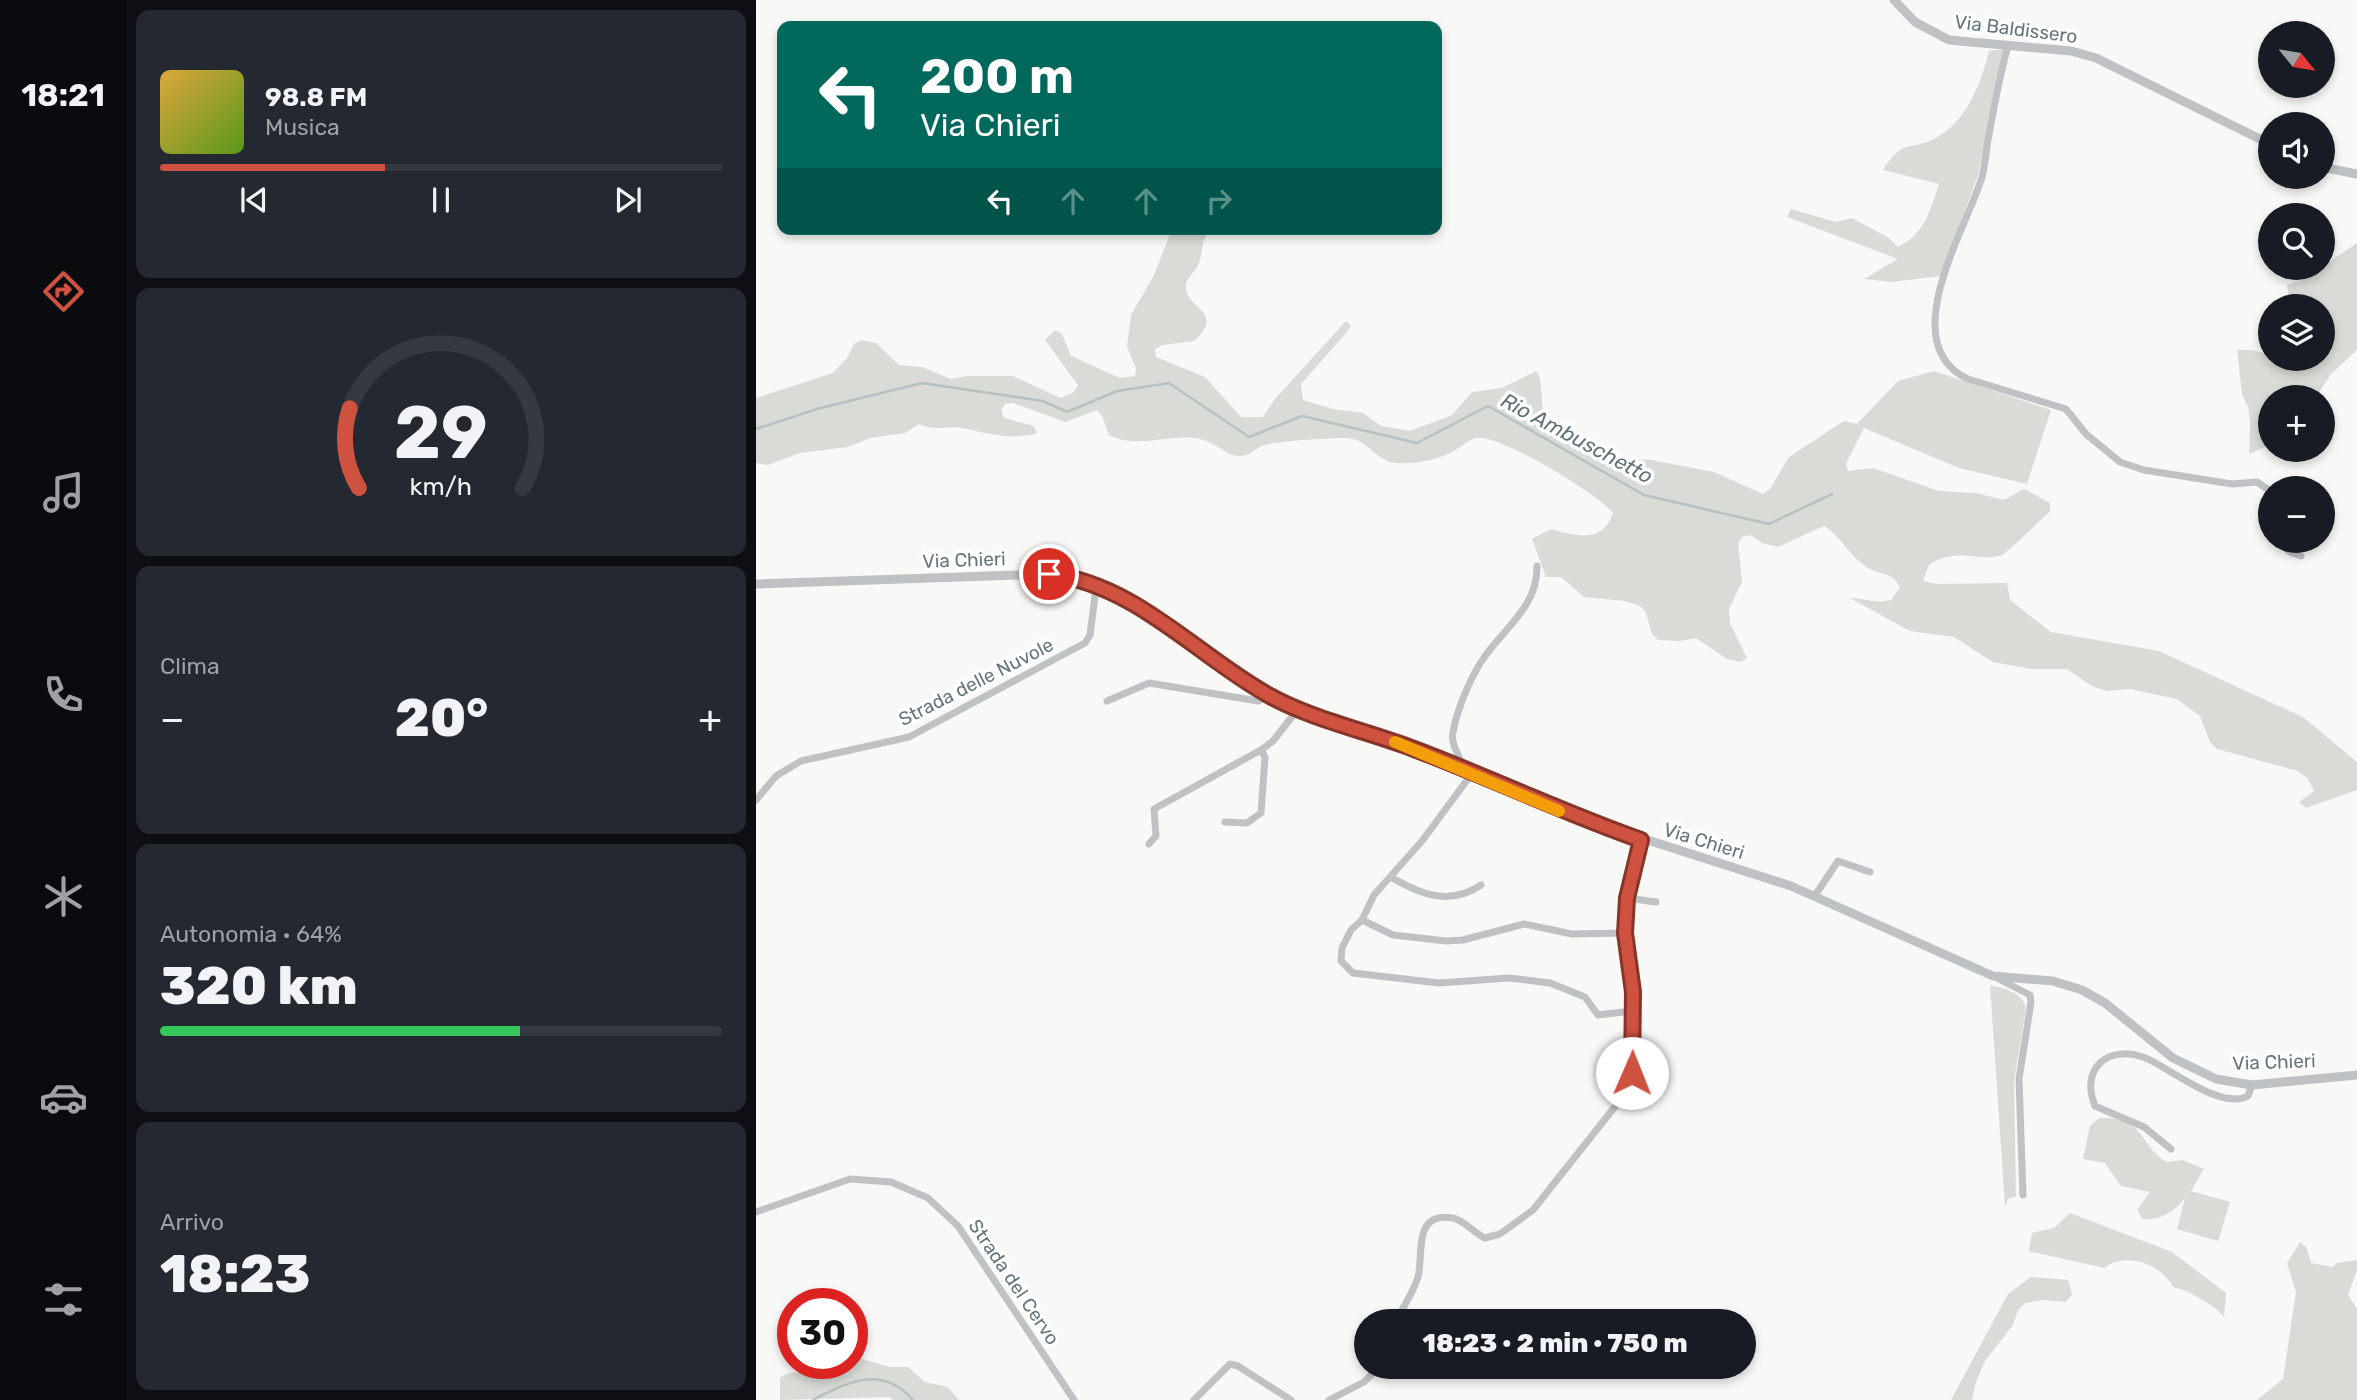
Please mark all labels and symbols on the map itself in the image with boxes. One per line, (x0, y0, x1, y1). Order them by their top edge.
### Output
street label: Via Baldissero (1953, 10, 2079, 48)
north arrow (2258, 21, 2334, 98)
water label: Rio Ambuschetto (1497, 387, 1657, 489)
pin (1019, 544, 1079, 604)
street label: Via Chieri (922, 547, 1006, 573)
street label: Strada delle Nuvole (895, 633, 1057, 731)
street label: Via Chieri (1661, 818, 1747, 864)
position arrow (1595, 1036, 1669, 1110)
street label: Via Chieri (2232, 1049, 2316, 1075)
street label: Strada del Cervo (964, 1215, 1064, 1349)
speed limit sign: 30 (777, 1288, 868, 1379)

